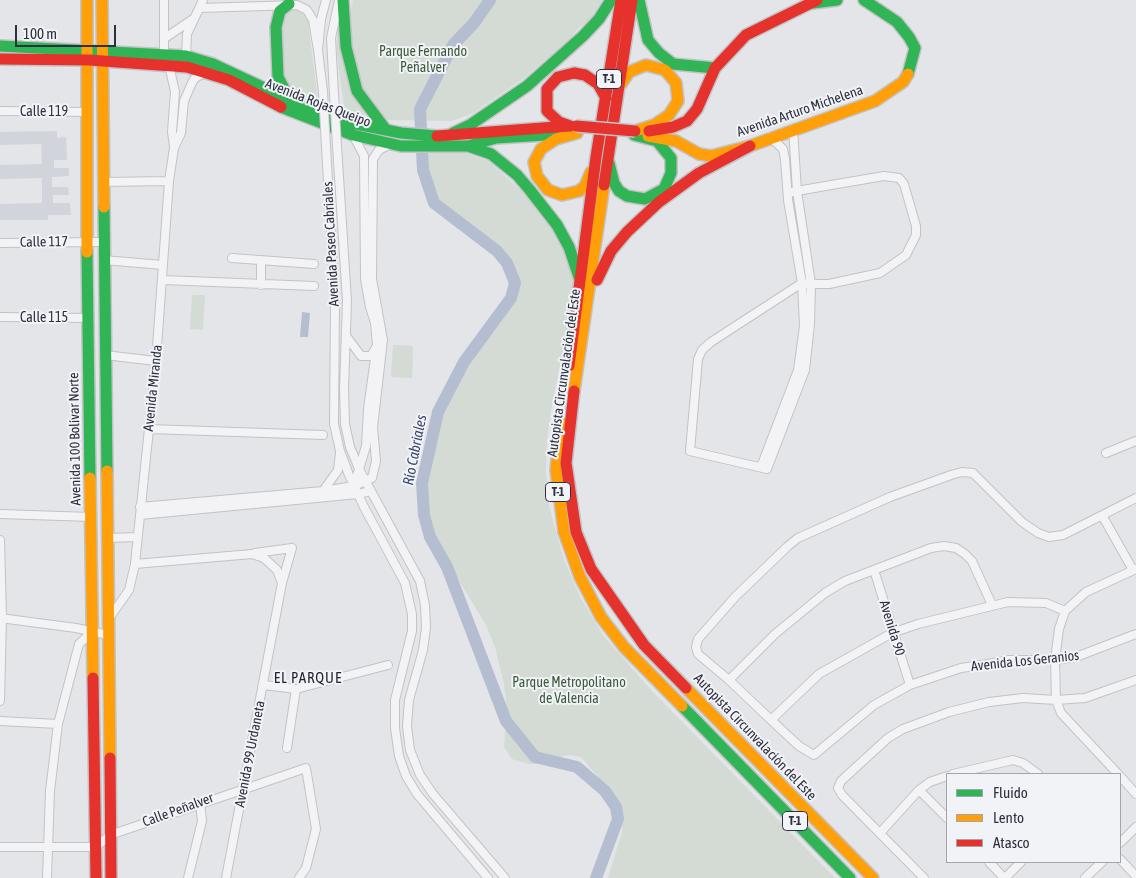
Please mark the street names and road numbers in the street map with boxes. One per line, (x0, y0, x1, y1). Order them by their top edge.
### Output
road number: T-1 (596, 70, 622, 88)
street label: Avenida Rojas Queipo (263, 75, 373, 131)
street label: Avenida Arturo Michelena (735, 82, 865, 140)
street label: Calle 119 (20, 104, 68, 120)
street label: Avenida Paseo Cabriales (319, 181, 343, 307)
street label: Calle 117 (20, 233, 68, 251)
street label: Autopista Circunvalación del Este (544, 288, 584, 458)
street label: Calle 115 (20, 310, 68, 326)
street label: Avenida Miranda (140, 344, 166, 432)
street label: Avenida 100 Bolívar Norte (65, 372, 85, 506)
road number: T-1 (546, 482, 570, 502)
street label: Avenida 90 (876, 598, 908, 658)
street label: Avenida Los Geranios (970, 647, 1080, 675)
street label: Autopista Circunvalación del Este (690, 670, 820, 804)
street label: Avenida 99 Urdaneta (231, 699, 269, 809)
street label: Calle Peñalver (140, 789, 216, 831)
road number: T-1 (782, 811, 808, 830)

